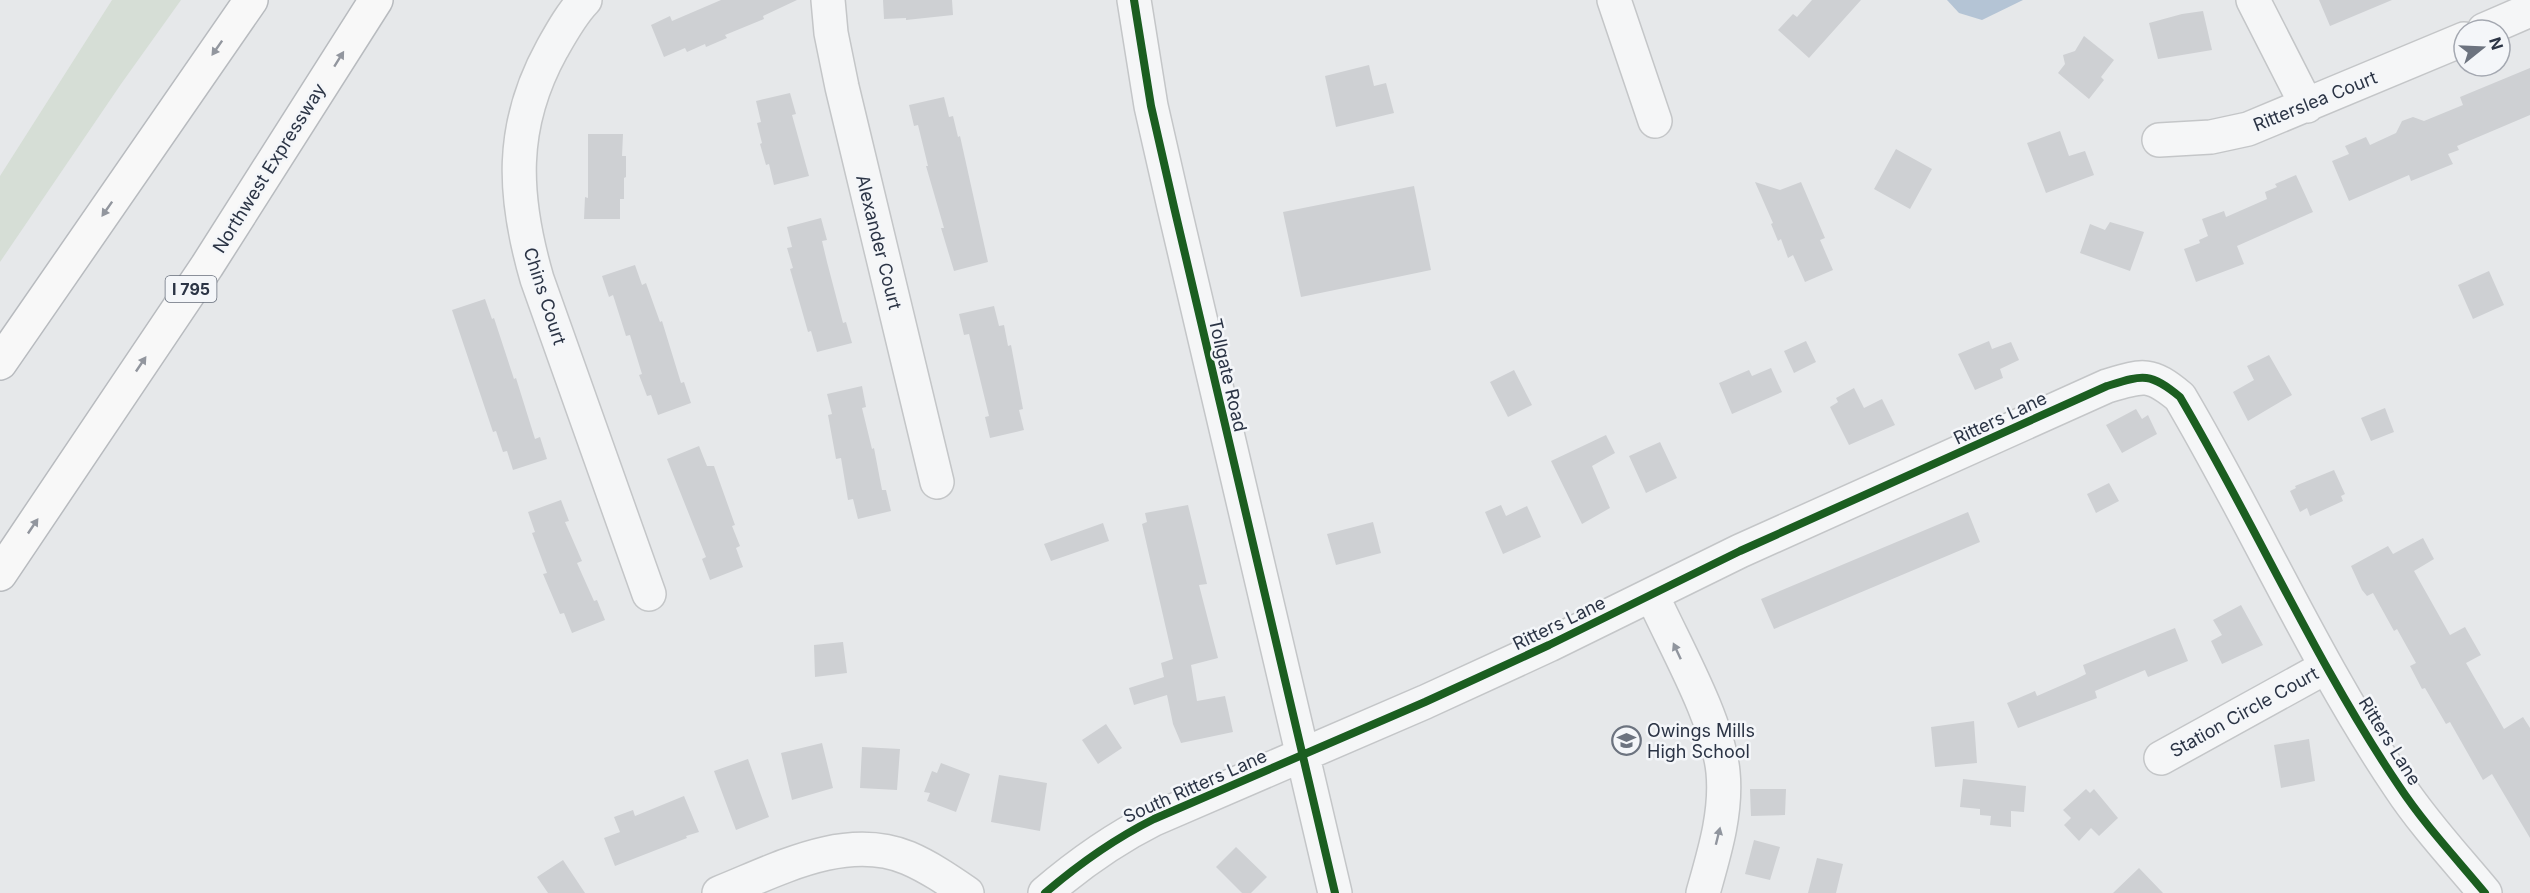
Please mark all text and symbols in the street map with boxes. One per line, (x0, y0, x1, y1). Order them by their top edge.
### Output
north arrow (2452, 18, 2512, 78)
text: N (2485, 34, 2508, 52)
one-way arrow (211, 40, 223, 56)
one-way arrow (333, 51, 344, 67)
street label: Ritterslea Court (2250, 67, 2380, 135)
street label: Northwest Expressway (208, 79, 330, 257)
street label: Alexander Court (852, 172, 906, 312)
one-way arrow (101, 200, 113, 216)
street label: Chins Court (519, 245, 571, 347)
road number: I 795 (166, 276, 216, 302)
street label: Tollgate Road (1205, 316, 1251, 434)
one-way arrow (136, 356, 147, 372)
street label: Ritters Lane (1950, 387, 2050, 449)
one-way arrow (27, 517, 38, 534)
street label: Ritters Lane (1509, 592, 1609, 654)
one-way arrow (1673, 642, 1682, 659)
street label: Station Circle Court (2166, 663, 2322, 761)
street label: Ritters Lane (2355, 693, 2425, 789)
place label: Owings Mills High School (1647, 720, 1755, 762)
school or university icon: Owings Mills High School (1610, 724, 1642, 756)
street label: South Ritters Lane (1120, 745, 1270, 827)
one-way arrow (1713, 827, 1723, 846)

